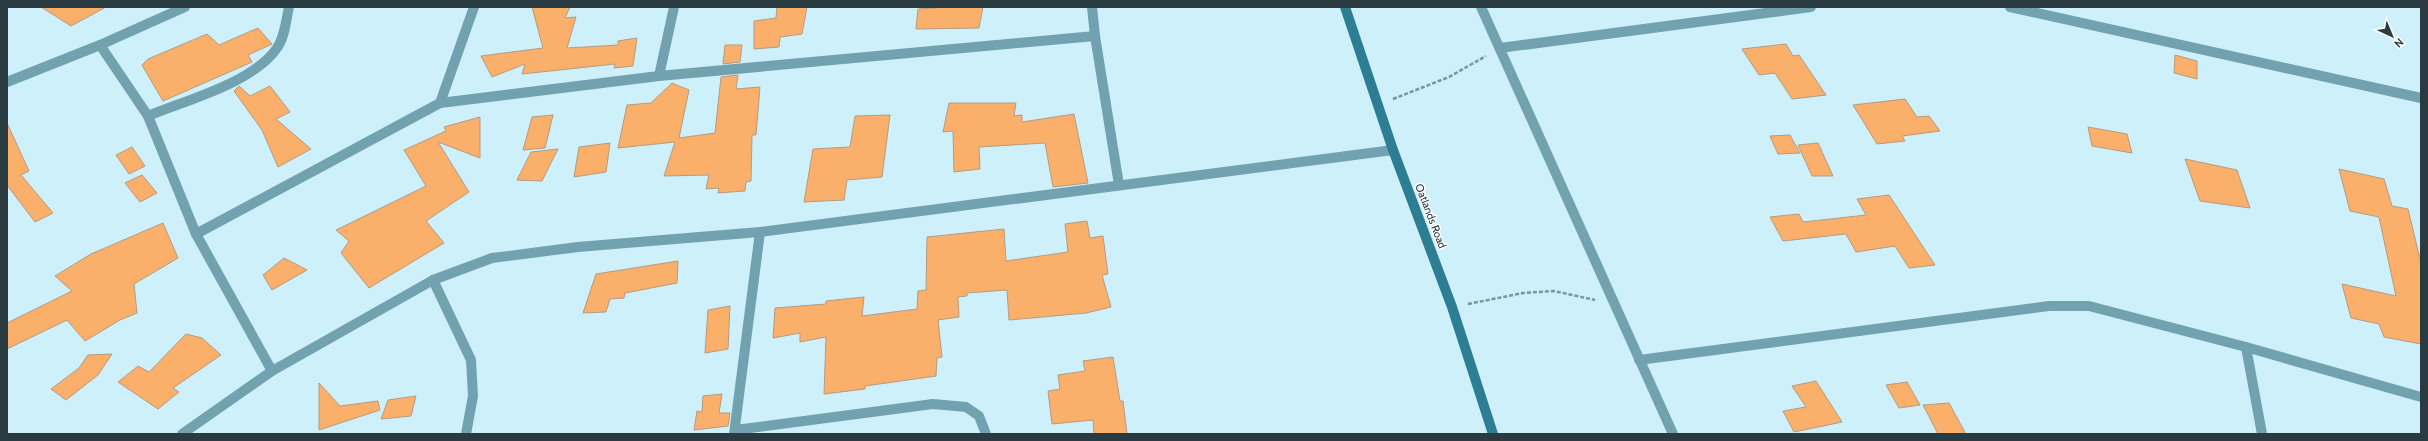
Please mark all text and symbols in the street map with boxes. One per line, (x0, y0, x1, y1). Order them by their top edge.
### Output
north arrow (2372, 16, 2412, 56)
text: N (2391, 35, 2407, 51)
street label: Oatlands Road (1412, 182, 1450, 250)

